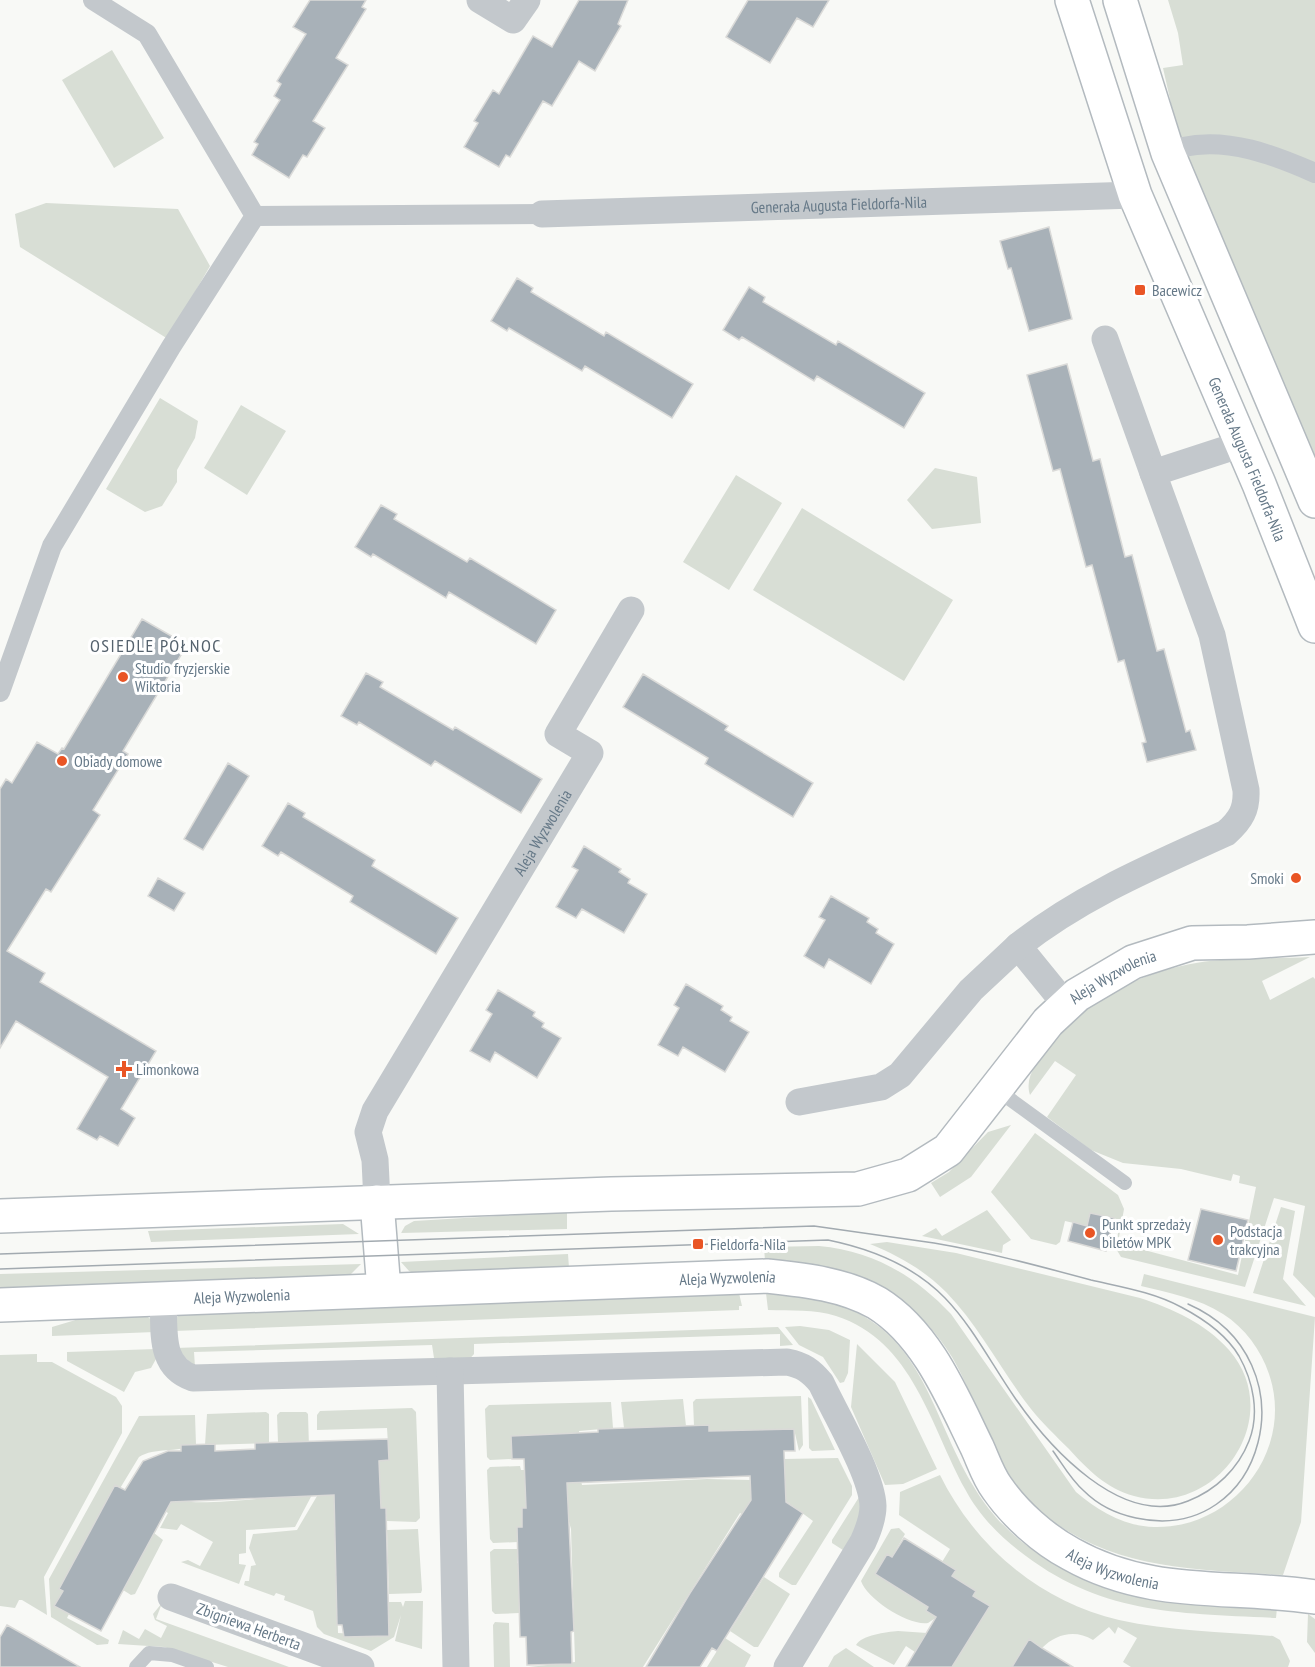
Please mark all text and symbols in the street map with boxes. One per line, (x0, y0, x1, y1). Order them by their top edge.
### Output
street label: Generała Augusta Fieldorfa-Nila (750, 192, 927, 217)
place label: Bacewicz (1152, 280, 1202, 300)
marker: Bacewicz (1133, 283, 1147, 297)
street label: Generała Augusta Fieldorfa-Nila (1204, 374, 1291, 544)
district label: OSIEDLE PÓŁNOC (90, 634, 222, 657)
place label: Studio fryzjerskie Wiktoria (135, 658, 230, 696)
marker: Studio fryzjerskie Wiktoria (116, 670, 130, 684)
place label: Obiady domowe (74, 751, 162, 771)
marker: Obiady domowe (55, 754, 69, 768)
street label: Aleja Wyzwolenia (509, 786, 576, 879)
place label: Smoki (1250, 868, 1284, 888)
marker: Smoki (1289, 871, 1303, 885)
street label: Aleja Wyzwolenia (1064, 945, 1159, 1008)
place label: Limonkowa (136, 1059, 199, 1079)
marker: Limonkowa (117, 1062, 131, 1076)
place label: Punkt sprzedaży biletów MPK (1102, 1214, 1191, 1252)
place label: Podstacja trakcyjna (1230, 1221, 1282, 1259)
marker: Punkt sprzedaży biletów MPK (1083, 1226, 1097, 1240)
marker: Podstacja trakcyjna (1211, 1233, 1225, 1247)
place label: Fieldorfa-Nila (710, 1234, 786, 1254)
marker: Fieldorfa-Nila (691, 1237, 705, 1251)
street label: Aleja Wyzwolenia (679, 1266, 777, 1289)
street label: Aleja Wyzwolenia (193, 1284, 290, 1308)
street label: Aleja Wyzwolenia (1063, 1544, 1161, 1594)
street label: Zbigniewa Herberta (194, 1598, 304, 1654)

